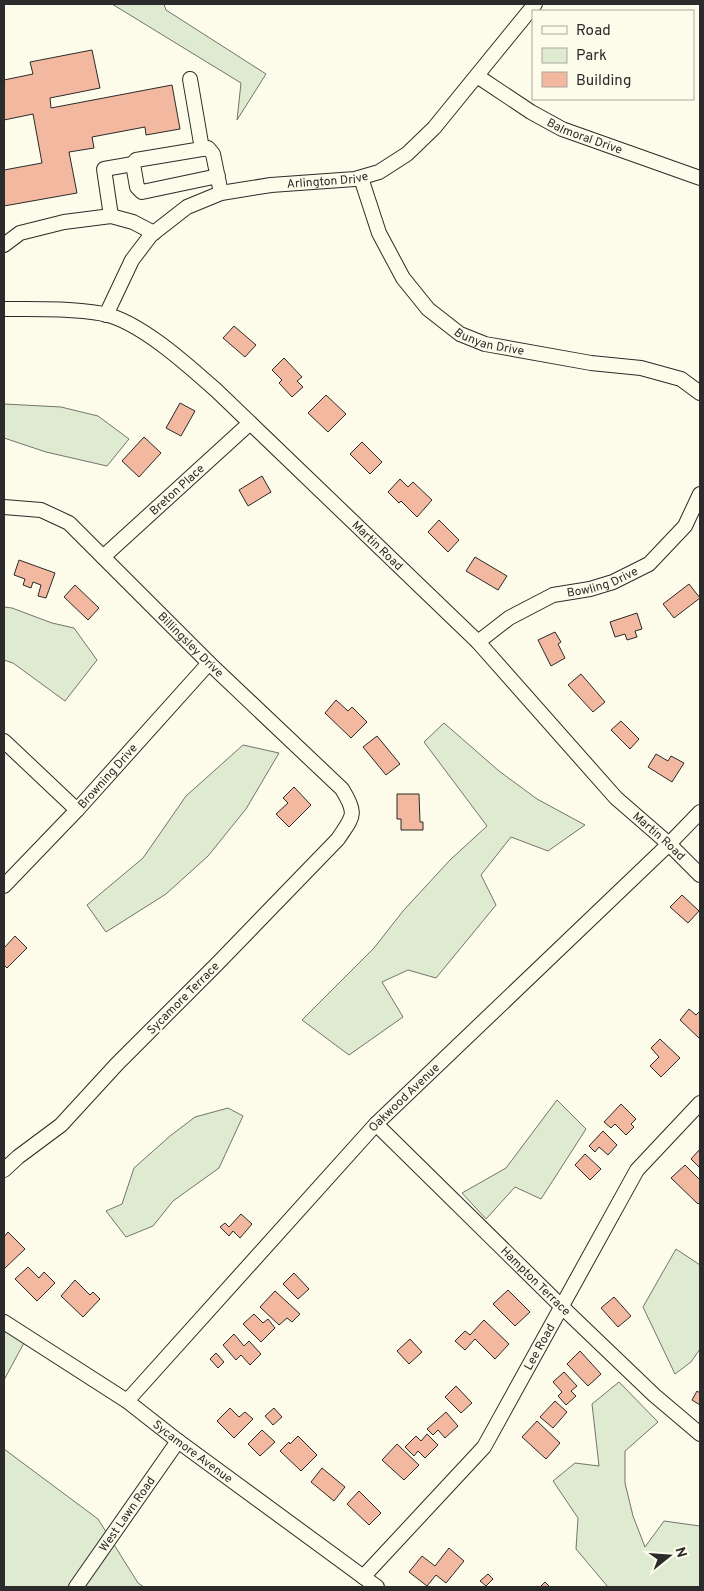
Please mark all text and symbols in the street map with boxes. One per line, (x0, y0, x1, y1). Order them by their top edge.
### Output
legend (532, 10, 694, 100)
text: Road (576, 22, 611, 41)
text: Park (576, 47, 607, 66)
text: Building (576, 72, 631, 91)
street label: Balmoral Drive (544, 115, 624, 159)
street label: Arlington Drive (286, 169, 370, 193)
street label: Bunyan Drive (450, 325, 525, 360)
street label: Breton Place (147, 461, 208, 520)
street label: Martin Road (348, 518, 406, 575)
street label: Bowling Drive (566, 564, 641, 602)
street label: Billingsley Drive (154, 609, 226, 681)
street label: Browning Drive (75, 741, 142, 813)
street label: Martin Road (629, 809, 688, 864)
street label: Sycamore Terrace (144, 959, 223, 1038)
street label: Oakwood Avenue (366, 1060, 444, 1136)
street label: Hampton Terrace (496, 1244, 574, 1320)
street label: Lee Road (521, 1321, 559, 1373)
street label: Sycamore Avenue (149, 1417, 235, 1487)
street label: West Lawn Road (96, 1474, 160, 1555)
north arrow (644, 1531, 694, 1581)
text: N (670, 1545, 690, 1560)

